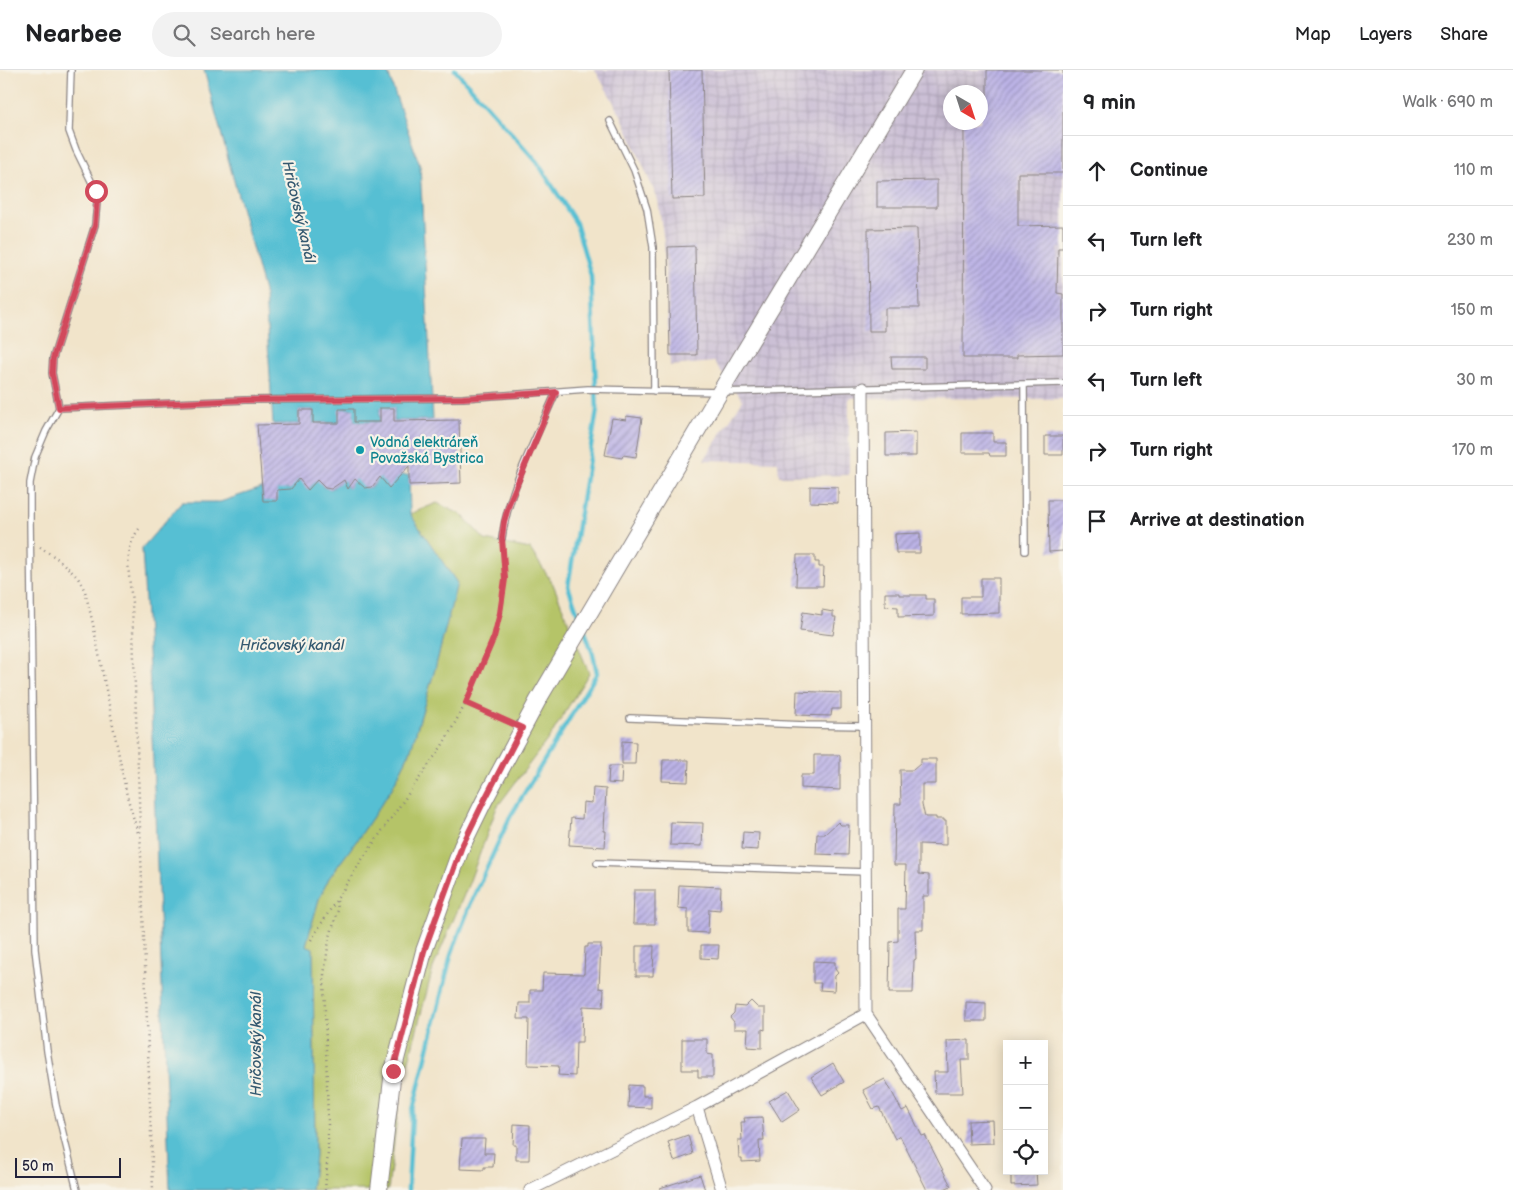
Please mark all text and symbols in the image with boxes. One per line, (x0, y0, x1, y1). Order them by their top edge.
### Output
search box (152, 12, 502, 57)
text: Nearbee (25, 20, 122, 49)
icon: search (170, 21, 198, 49)
text: Search here (210, 23, 315, 46)
text: Map (1295, 24, 1331, 45)
text: Layers (1359, 24, 1412, 45)
text: Share (1440, 24, 1488, 45)
north arrow (943, 85, 988, 130)
text: 9 min (1083, 90, 1136, 115)
text: Walk · 690 m (1402, 93, 1493, 112)
icon: ahead (1083, 157, 1111, 185)
water label: Hričovský kanál (278, 159, 320, 266)
text: Continue (1130, 159, 1208, 182)
text: 110 m (1454, 161, 1493, 180)
route start (85, 180, 108, 203)
icon: left (1083, 227, 1111, 255)
text: Turn left (1130, 229, 1202, 252)
text: 230 m (1447, 231, 1493, 250)
icon: right (1083, 297, 1111, 325)
text: Turn right (1130, 299, 1213, 322)
text: 150 m (1451, 301, 1493, 320)
icon: left (1083, 367, 1111, 395)
text: Turn left (1130, 369, 1202, 392)
text: 30 m (1456, 371, 1493, 390)
place label: Vodná elektráreň Považská Bystrica (370, 434, 484, 467)
icon: right (1083, 437, 1111, 465)
text: Turn right (1130, 439, 1213, 462)
text: 170 m (1452, 441, 1493, 460)
marker: Vodná elektráreň Považská Bystrica (354, 444, 366, 456)
icon: arrive (1083, 507, 1111, 535)
text: Arrive at destination (1130, 509, 1305, 532)
water label: Hričovský kanál (240, 636, 345, 655)
water label: Hričovský kanál (247, 991, 266, 1096)
map controls (1003, 1040, 1048, 1175)
button: + (1003, 1040, 1048, 1085)
route end (382, 1060, 405, 1083)
button: − (1003, 1085, 1048, 1130)
button: locate (1003, 1130, 1048, 1175)
scale bar (15, 1155, 121, 1178)
text: 50 m (22, 1158, 54, 1175)

